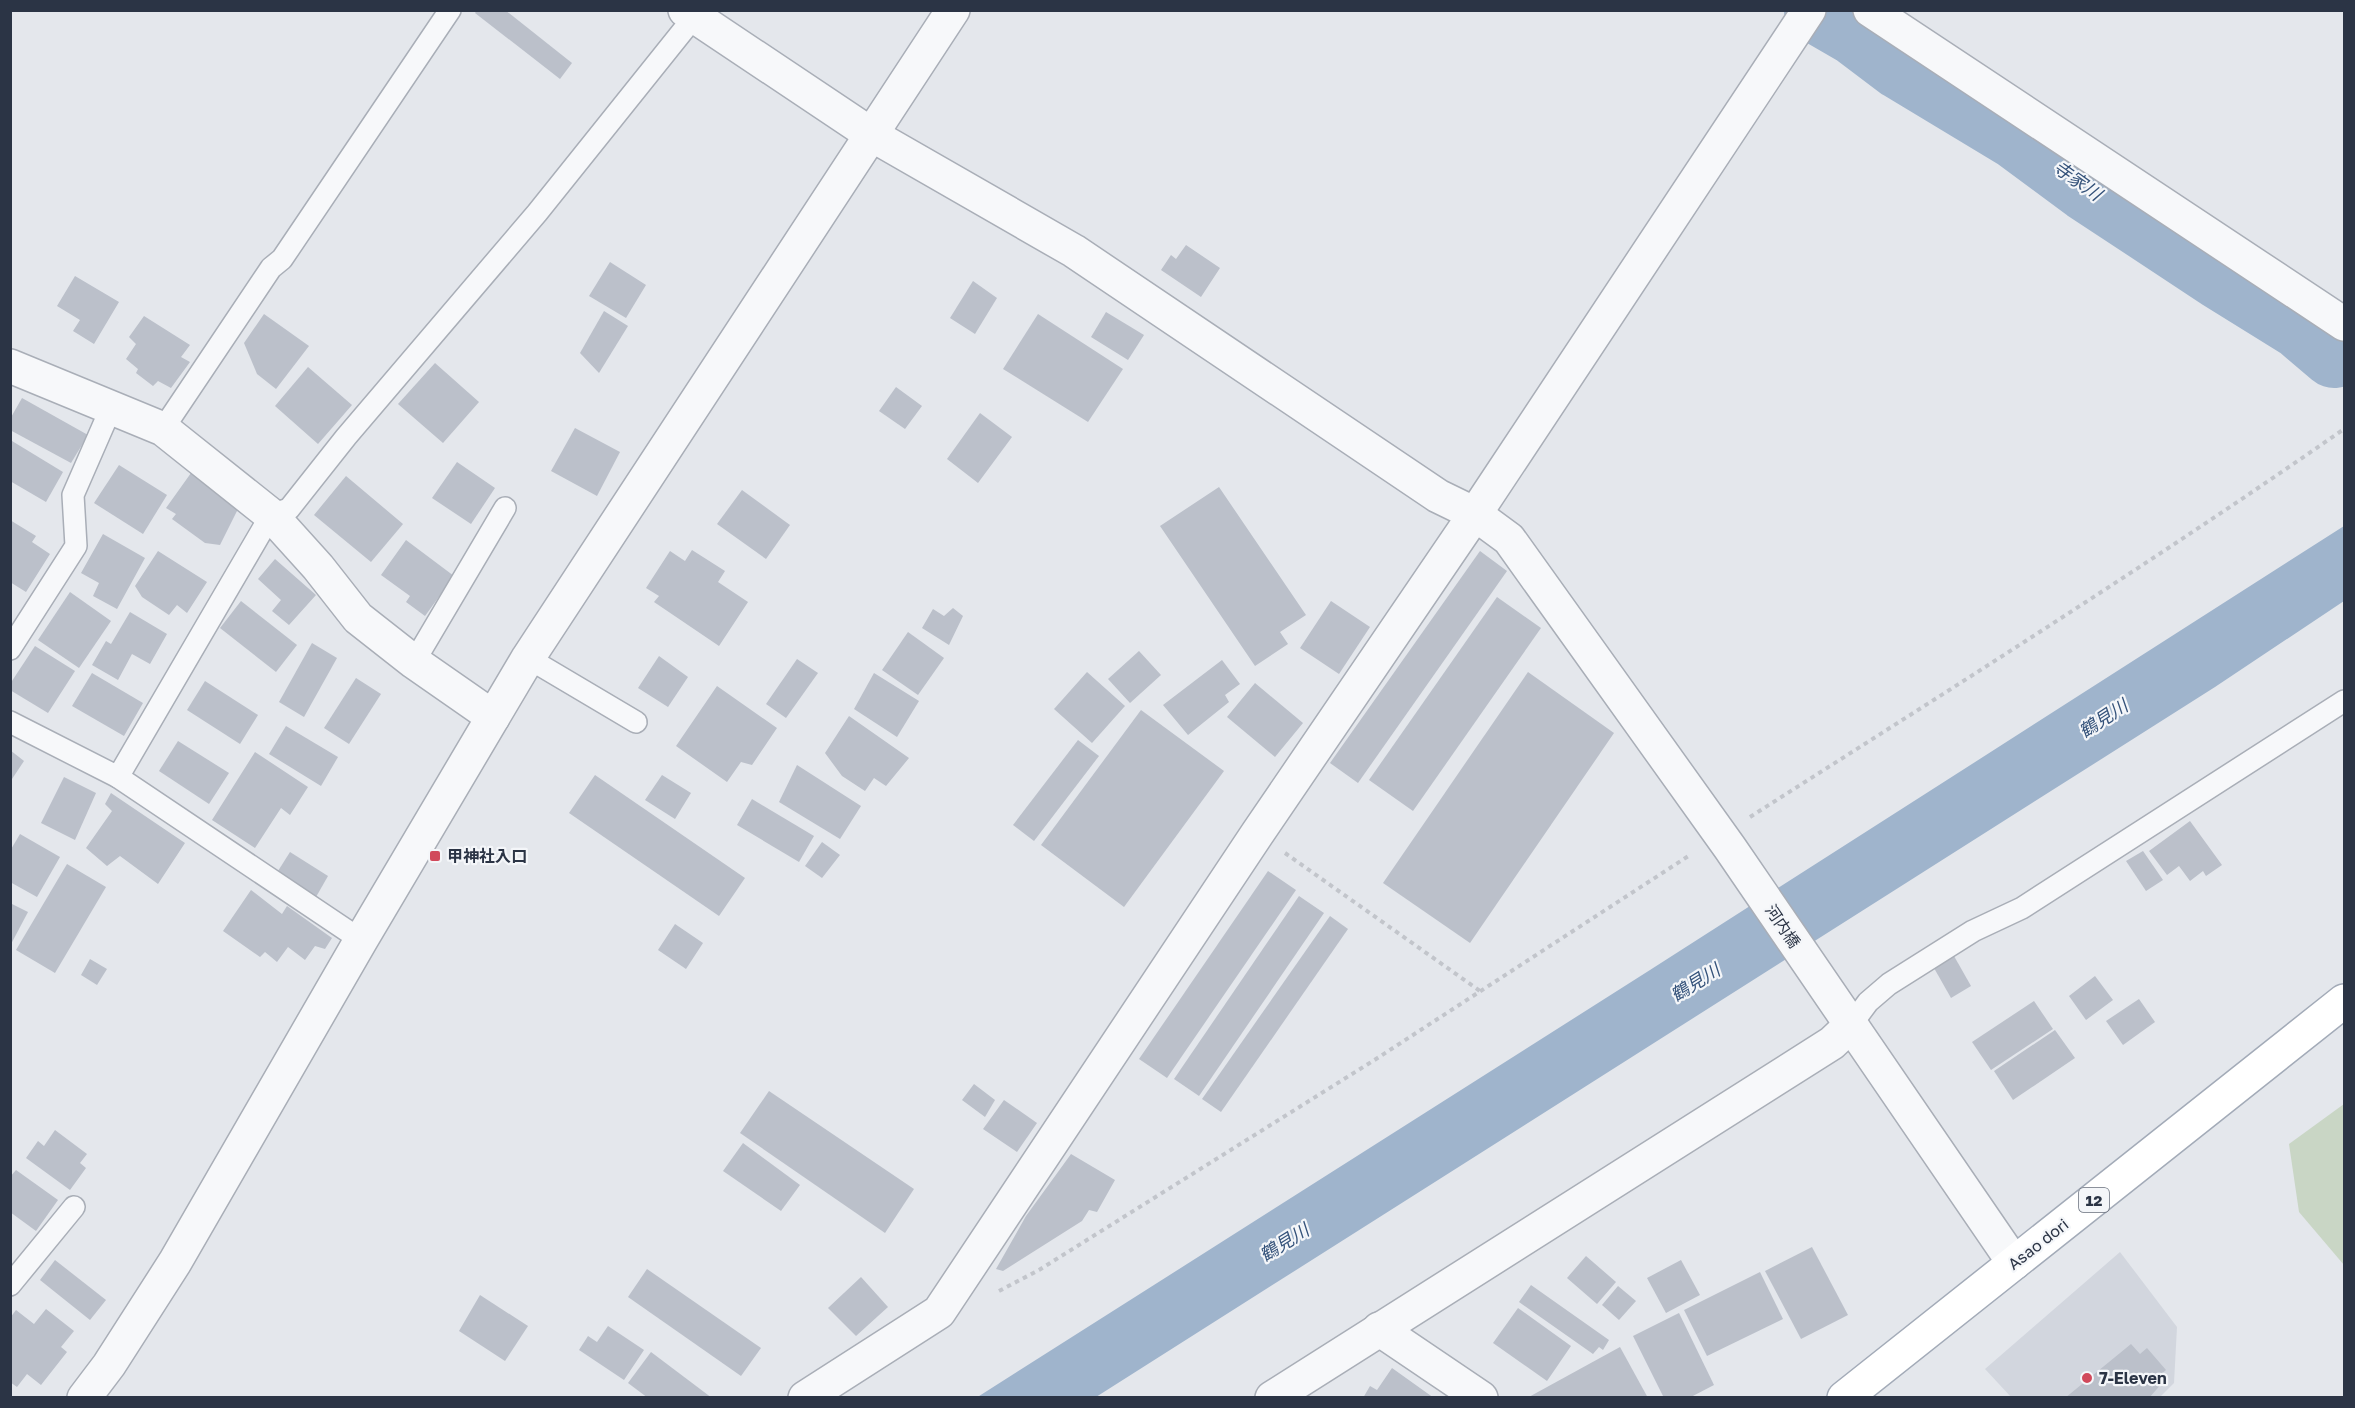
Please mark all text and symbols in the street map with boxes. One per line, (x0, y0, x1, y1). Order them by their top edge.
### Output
water label: 寺家川 (2050, 156, 2108, 206)
water label: 鶴見川 (2074, 693, 2133, 742)
place label: 甲神社入口 (447, 846, 527, 866)
marker: 甲神社入口 (428, 849, 442, 863)
street label: 河内橋 (1761, 901, 1805, 951)
water label: 鶴見川 (1666, 957, 1725, 1006)
road number: 12 (2079, 1188, 2109, 1212)
street label: Asao dori (2004, 1214, 2072, 1274)
water label: 鶴見川 (1255, 1217, 1314, 1266)
place label: 7-Eleven (2099, 1368, 2167, 1388)
marker: 7-Eleven (2080, 1371, 2094, 1385)

